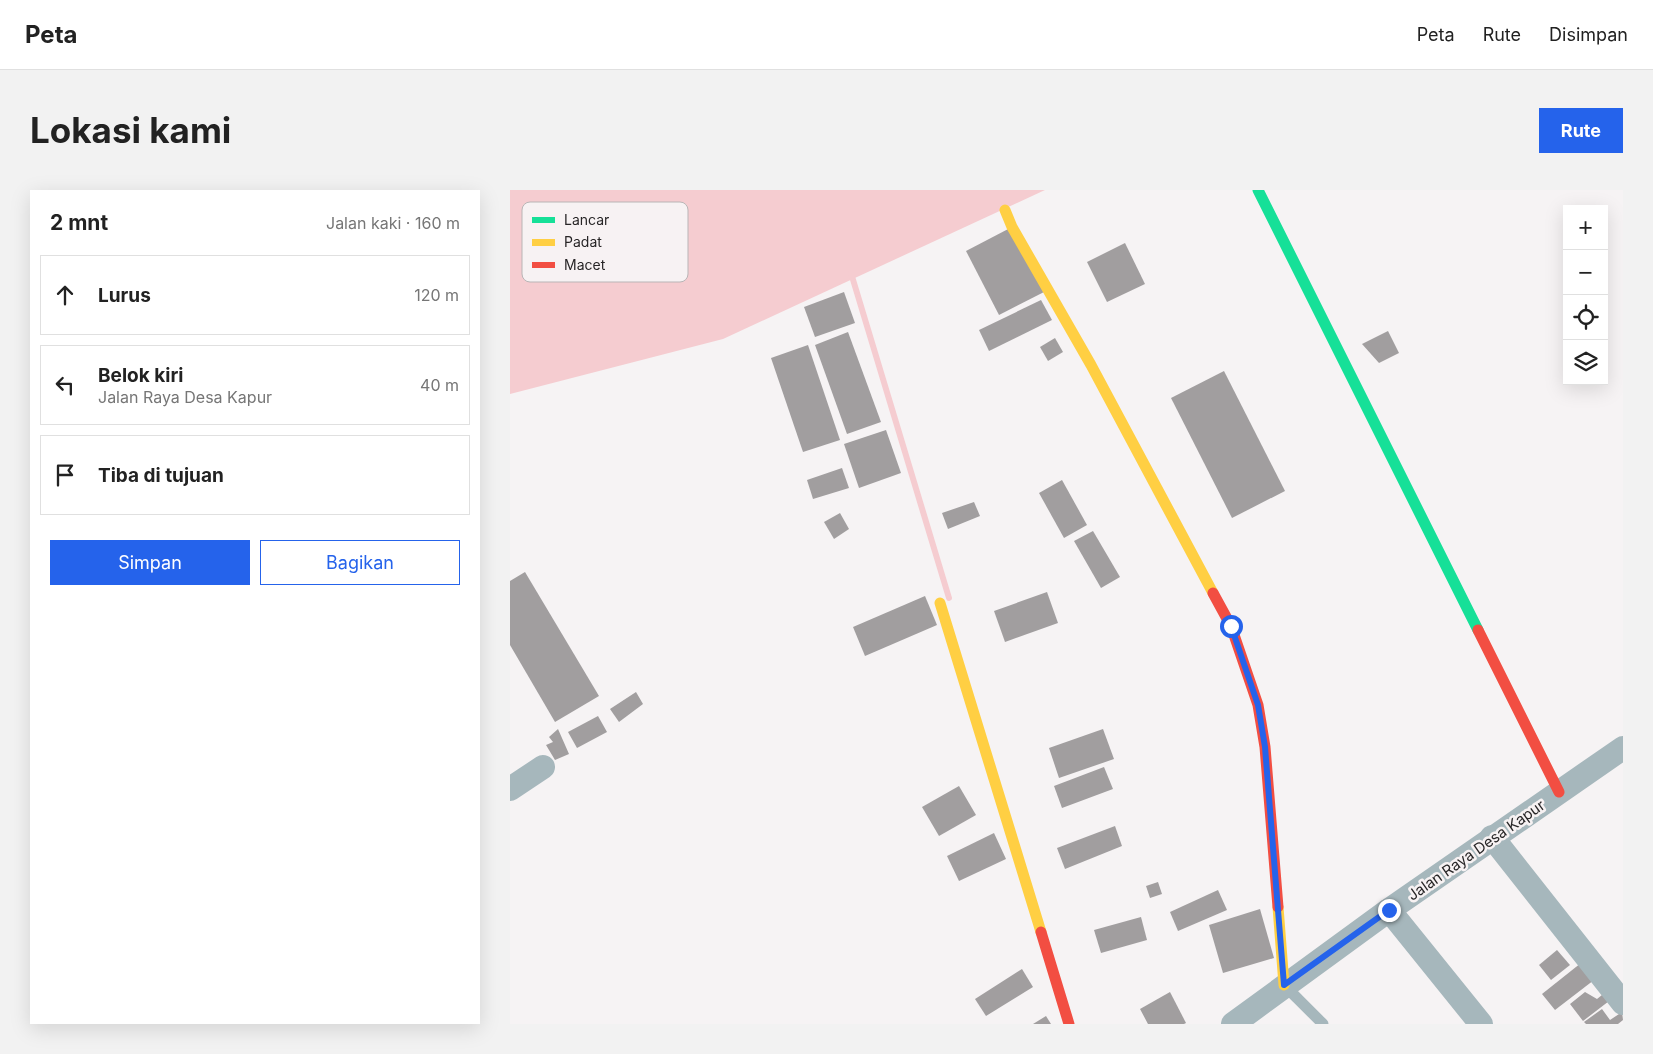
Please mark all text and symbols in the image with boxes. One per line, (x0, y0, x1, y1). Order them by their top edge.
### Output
text: Peta (25, 20, 78, 49)
text: Peta (1417, 24, 1455, 45)
text: Rute (1483, 24, 1521, 45)
text: Disimpan (1549, 24, 1628, 45)
button: Rute (1539, 108, 1623, 153)
text: Lokasi kami (30, 109, 231, 151)
legend (522, 202, 688, 282)
map controls (1563, 205, 1608, 385)
button: + (1563, 205, 1608, 250)
text: 2 mnt (50, 210, 108, 235)
text: Lancar (564, 211, 609, 228)
text: Jalan kaki · 160 m (326, 213, 460, 233)
text: Padat (564, 233, 602, 250)
button: − (1563, 250, 1608, 295)
text: Macet (564, 256, 606, 273)
icon: ahead (51, 281, 79, 309)
text: Lurus (98, 284, 151, 307)
text: 120 m (414, 285, 459, 305)
button: locate (1563, 295, 1608, 340)
button: layers (1563, 340, 1608, 385)
text: Belok kiri (98, 364, 183, 387)
icon: left (51, 371, 79, 399)
text: 40 m (420, 375, 459, 395)
text: Jalan Raya Desa Kapur (98, 387, 272, 407)
icon: arrive (51, 461, 79, 489)
text: Tiba di tujuan (98, 464, 224, 487)
button: Simpan (50, 540, 250, 585)
button: Bagikan (260, 540, 460, 585)
route start (1220, 615, 1243, 638)
street label: Jalan Raya Desa Kapur (1404, 795, 1549, 905)
route end (1378, 899, 1401, 922)

